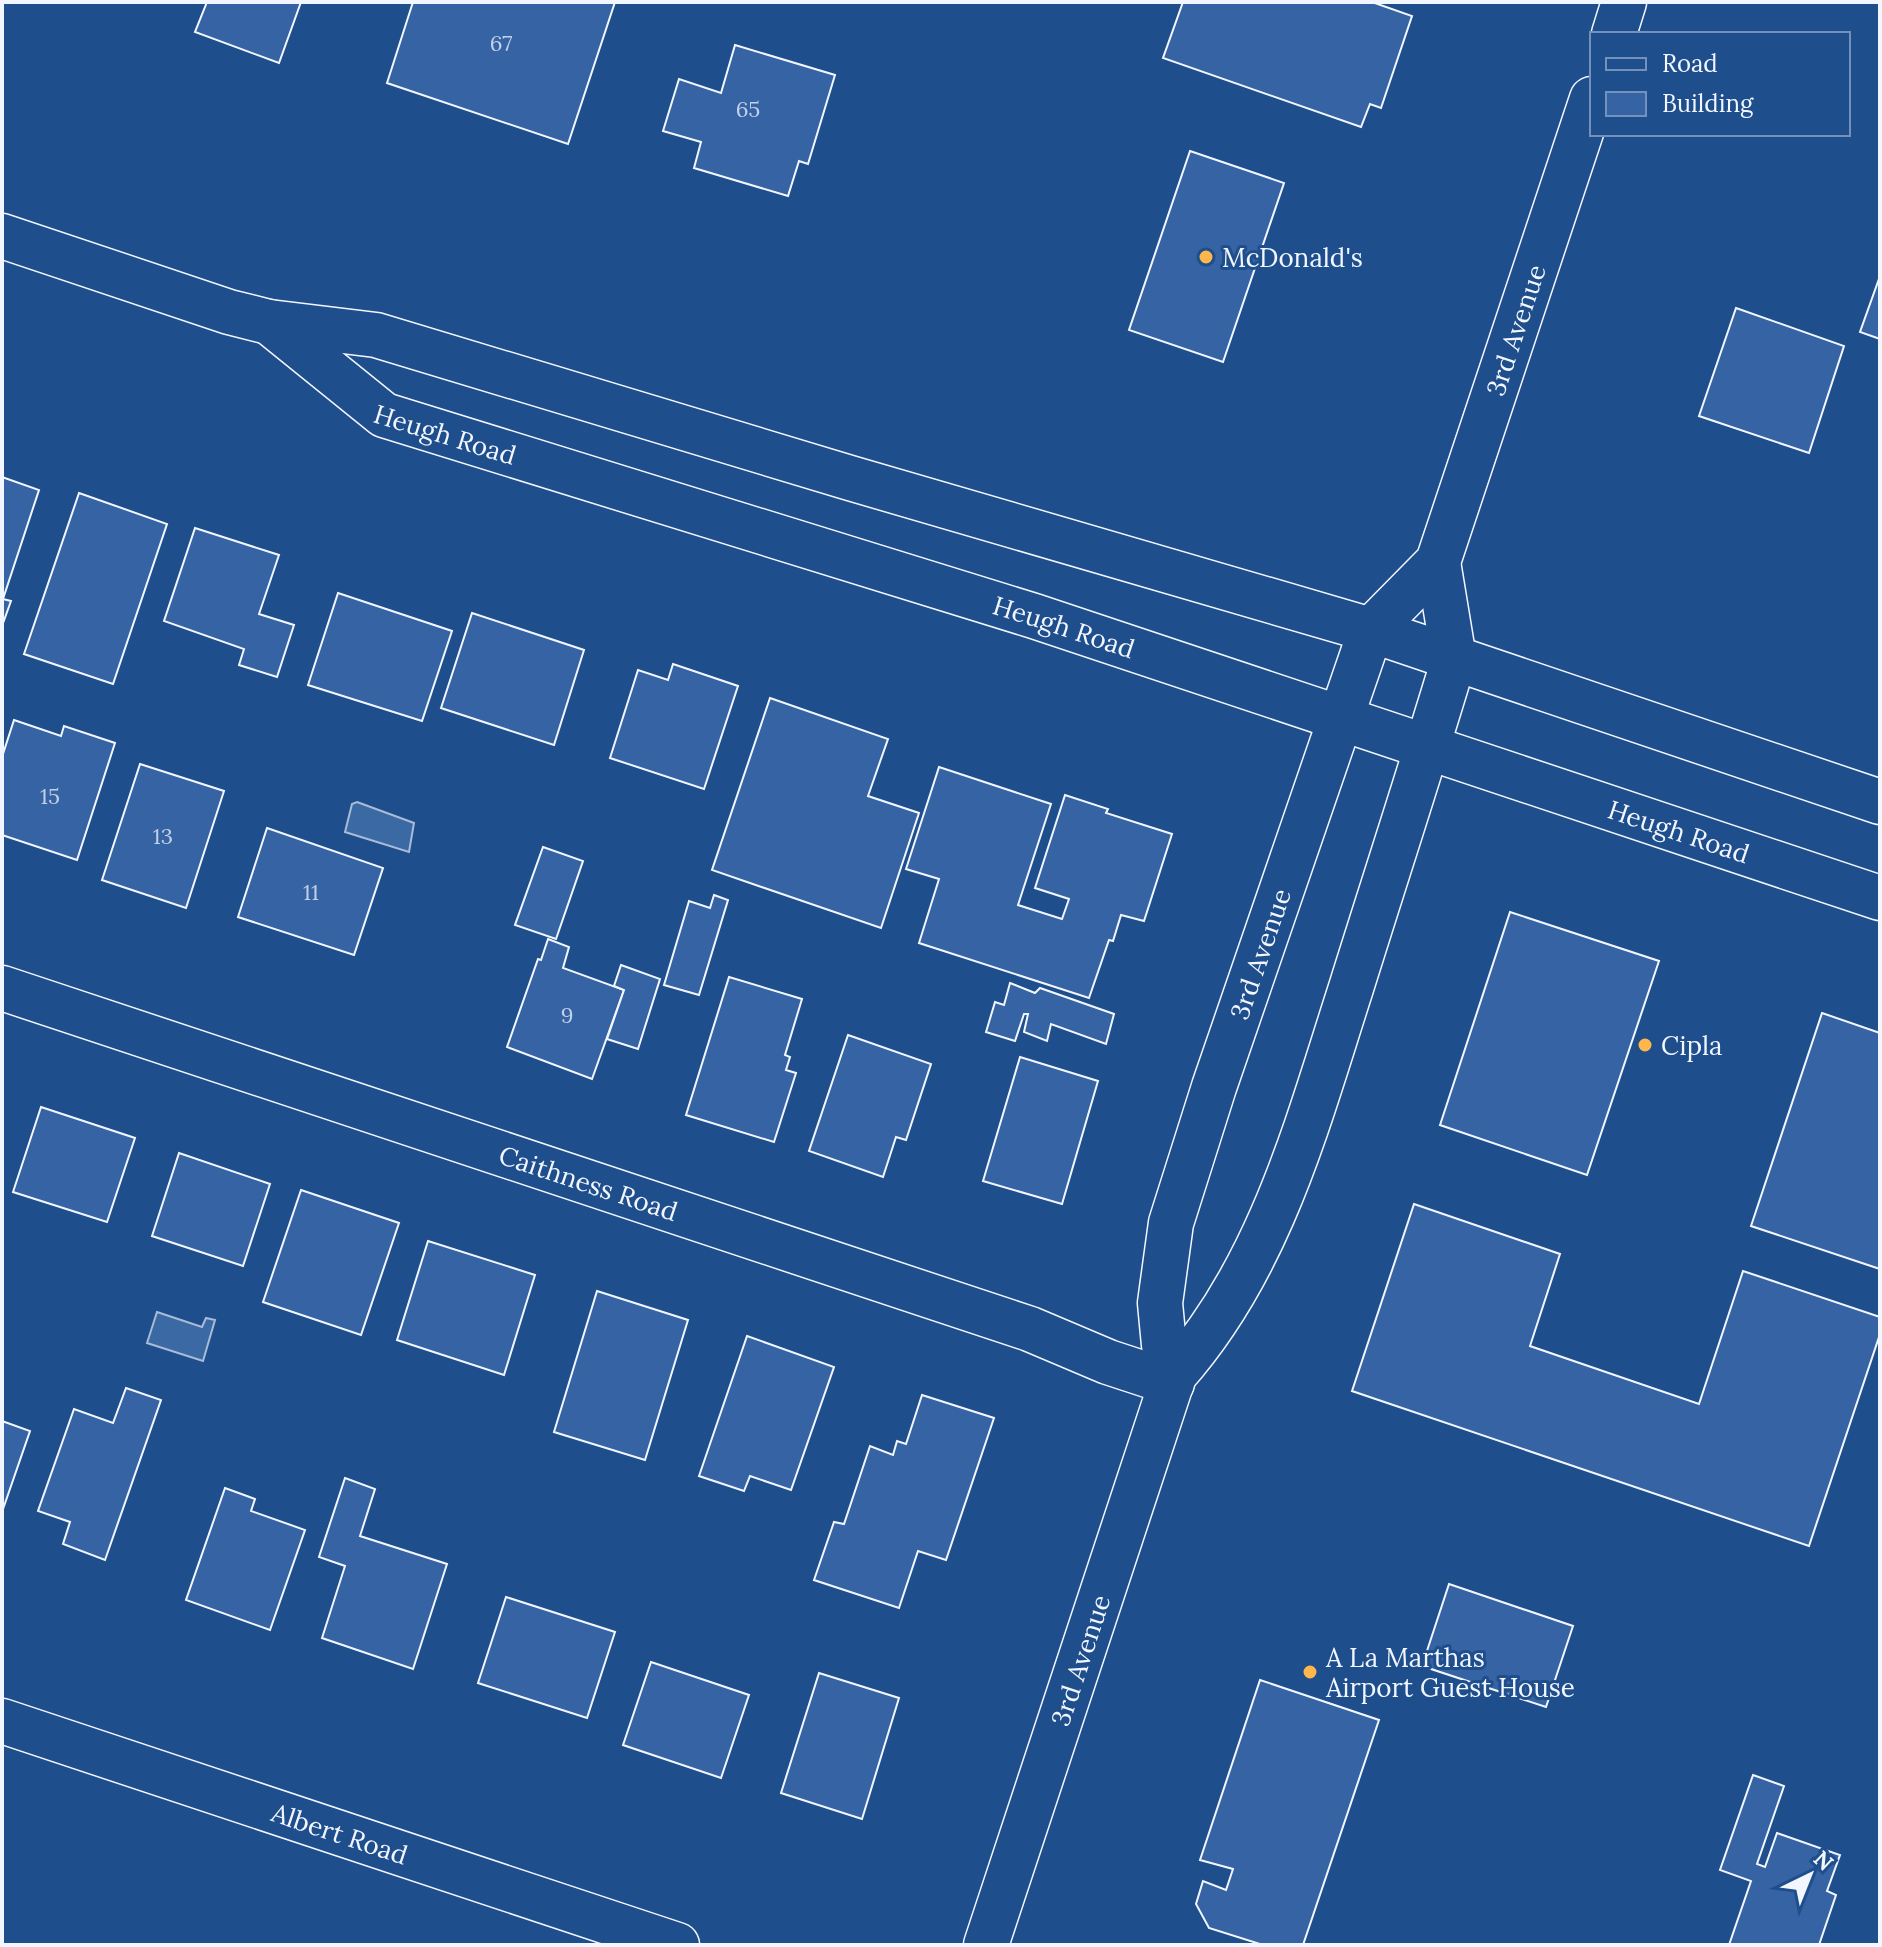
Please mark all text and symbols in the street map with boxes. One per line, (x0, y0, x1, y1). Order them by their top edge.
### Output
house number: 67 (490, 29, 512, 57)
legend (1590, 32, 1850, 136)
text: Road (1662, 48, 1718, 79)
text: Building (1662, 88, 1754, 119)
house number: 65 (736, 95, 760, 123)
place label: McDonald's (1222, 241, 1363, 274)
marker: McDonald's (1197, 248, 1215, 266)
street label: 3rd Avenue (1478, 260, 1552, 400)
street label: Heugh Road (370, 396, 520, 471)
street label: Heugh Road (989, 588, 1139, 665)
house number: 15 (40, 782, 60, 810)
street label: Heugh Road (1604, 792, 1754, 870)
house number: 13 (153, 822, 173, 850)
house number: 11 (303, 878, 319, 906)
street label: 3rd Avenue (1222, 884, 1297, 1024)
house number: 9 (561, 1001, 573, 1029)
place label: Cipla (1661, 1029, 1723, 1062)
marker: Cipla (1636, 1036, 1654, 1054)
street label: Caithness Road (495, 1138, 682, 1228)
street label: 3rd Avenue (1043, 1590, 1117, 1730)
place label: A La Marthas Airport Guest House (1325, 1641, 1575, 1704)
marker: A La Marthas Airport Guest House (1301, 1663, 1319, 1681)
street label: Albert Road (267, 1795, 412, 1871)
north arrow (1770, 1835, 1850, 1915)
text: N (1808, 1844, 1839, 1876)

